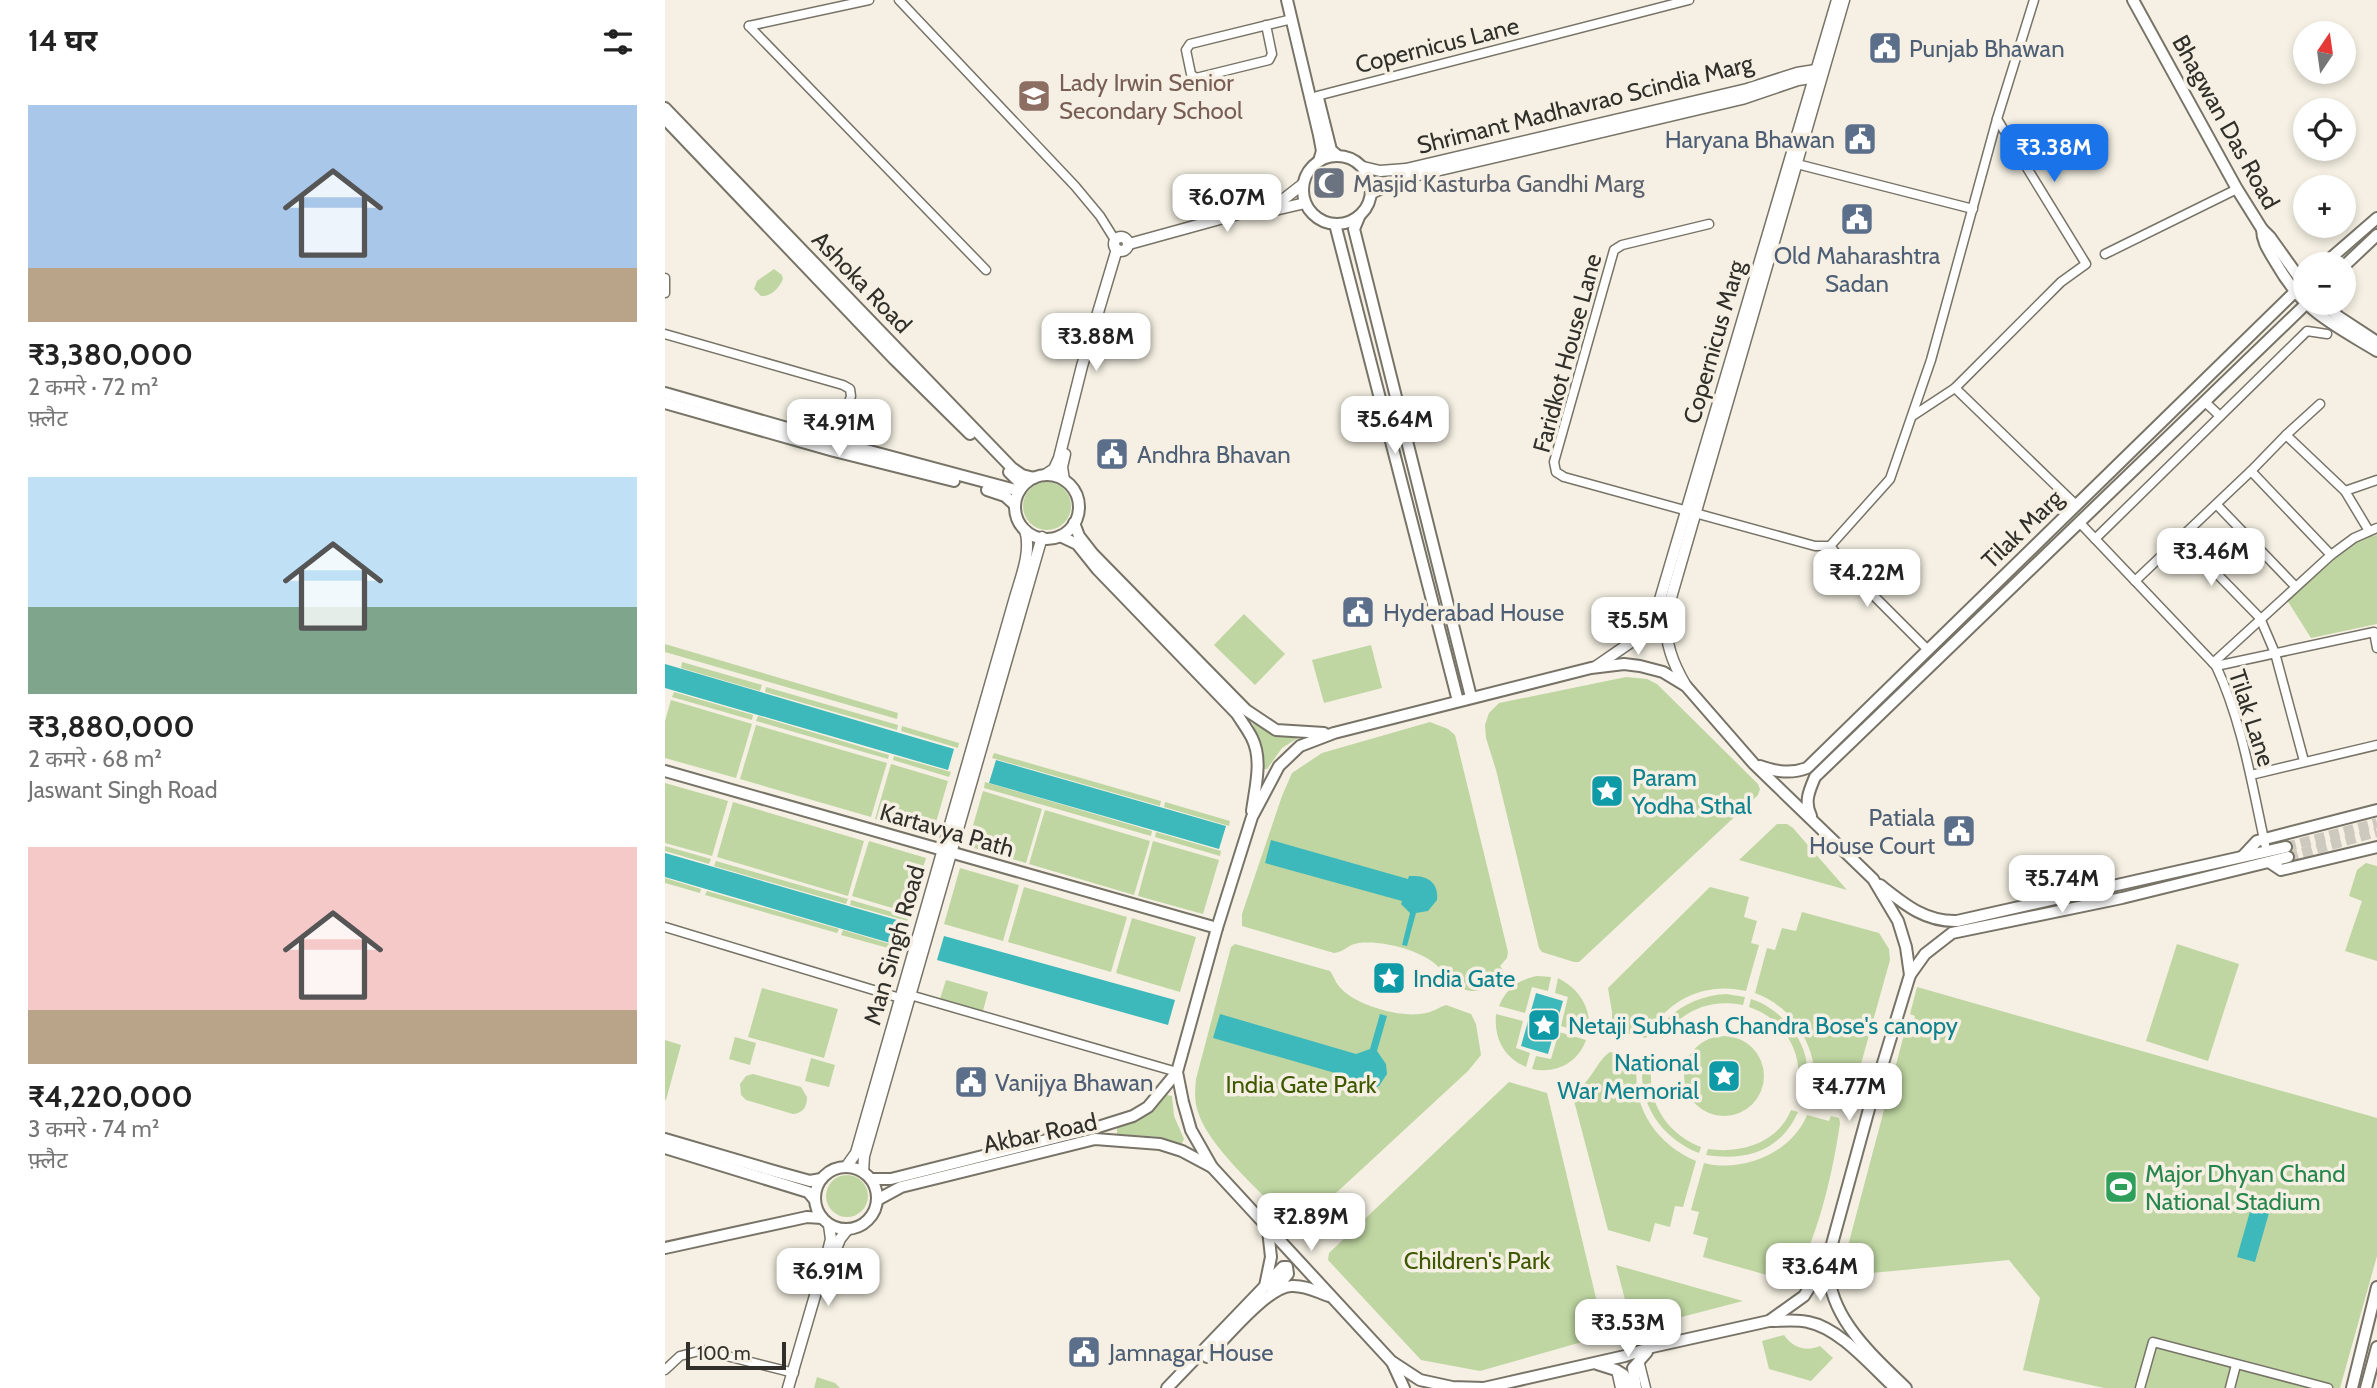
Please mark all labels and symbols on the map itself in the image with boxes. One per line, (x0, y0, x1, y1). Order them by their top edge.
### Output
street label: Copernicus Lane (1352, 11, 1522, 79)
north arrow (2293, 21, 2355, 84)
public building icon: Punjab Bhawan (1866, 29, 1904, 67)
street label: Bhagwan Das Road (2166, 30, 2286, 214)
place label: Punjab Bhawan (1909, 34, 2065, 63)
street label: Shrimant Madhavrao Scindia Marg (1414, 48, 1757, 160)
place label: Lady Irwin Senior Secondary School (1059, 68, 1243, 125)
school or university icon: Lady Irwin Senior Secondary School (1015, 77, 1053, 115)
public building icon: Haryana Bhawan (1841, 120, 1879, 158)
pin: ₹3.38M (1997, 124, 2111, 184)
place label: Haryana Bhawan (1665, 125, 1835, 154)
mosque icon: Masjid Kasturba Gandhi Marg (1310, 164, 1348, 202)
place label: Masjid Kasturba Gandhi Marg (1353, 169, 1645, 198)
pin: ₹6.07M (1170, 174, 1284, 234)
public building icon: Old Maharashtra Sadan (1838, 200, 1876, 238)
street label: Ashoka Road (806, 225, 918, 339)
place label: Old Maharashtra Sadan (1774, 241, 1941, 298)
street label: Faridkot House Lane (1527, 250, 1607, 456)
street label: Copernicus Marg (1677, 256, 1751, 427)
pin: ₹3.88M (1039, 314, 1153, 373)
pin: ₹5.64M (1338, 396, 1452, 456)
pin: ₹4.91M (782, 400, 896, 459)
public building icon: Andhra Bhavan (1093, 435, 1131, 473)
place label: Andhra Bhavan (1137, 440, 1291, 469)
street label: Tilak Marg (1976, 483, 2069, 575)
pin: ₹3.46M (2154, 528, 2268, 588)
pin: ₹4.22M (1810, 550, 1924, 609)
public building icon: Hyderabad House (1339, 593, 1377, 631)
place label: Hyderabad House (1383, 598, 1564, 627)
pin: ₹5.5M (1589, 598, 1687, 657)
street label: Tilak Lane (2223, 666, 2281, 770)
place label: Param Yodha Sthal (1631, 763, 1752, 820)
place icon: Param Yodha Sthal (1588, 772, 1626, 810)
street label: Kartavya Path (877, 797, 1017, 863)
place label: Patiala House Court (1809, 803, 1935, 860)
public building icon: Patiala House Court (1940, 812, 1978, 850)
pin: ₹5.74M (2005, 856, 2119, 915)
street label: Man Singh Road (857, 862, 931, 1028)
place icon: India Gate (1370, 959, 1408, 997)
place label: India Gate (1413, 964, 1515, 993)
place icon: Netaji Subhash Chandra Bose's canopy (1525, 1006, 1563, 1044)
place label: Netaji Subhash Chandra Bose's canopy (1568, 1011, 1958, 1040)
place label: National War Memorial (1557, 1048, 1699, 1105)
place icon: National War Memorial (1705, 1057, 1743, 1095)
public building icon: Vanijya Bhawan (952, 1063, 990, 1101)
pin: ₹4.77M (1792, 1064, 1906, 1123)
place label: Vanijya Bhawan (995, 1068, 1153, 1097)
park label: India Gate Park (1226, 1070, 1377, 1099)
street label: Akbar Road (981, 1107, 1099, 1159)
place label: Major Dhyan Chand National Stadium (2145, 1159, 2345, 1216)
sports icon: Major Dhyan Chand National Stadium (2102, 1168, 2140, 1206)
pin: ₹2.89M (1254, 1194, 1368, 1253)
pin: ₹3.64M (1763, 1244, 1877, 1303)
park label: Children's Park (1404, 1246, 1551, 1275)
pin: ₹6.91M (771, 1248, 885, 1308)
pin: ₹3.53M (1571, 1300, 1685, 1359)
public building icon: Jamnagar House (1065, 1333, 1103, 1371)
place label: Jamnagar House (1108, 1338, 1273, 1367)
scale bar (686, 1339, 786, 1371)

